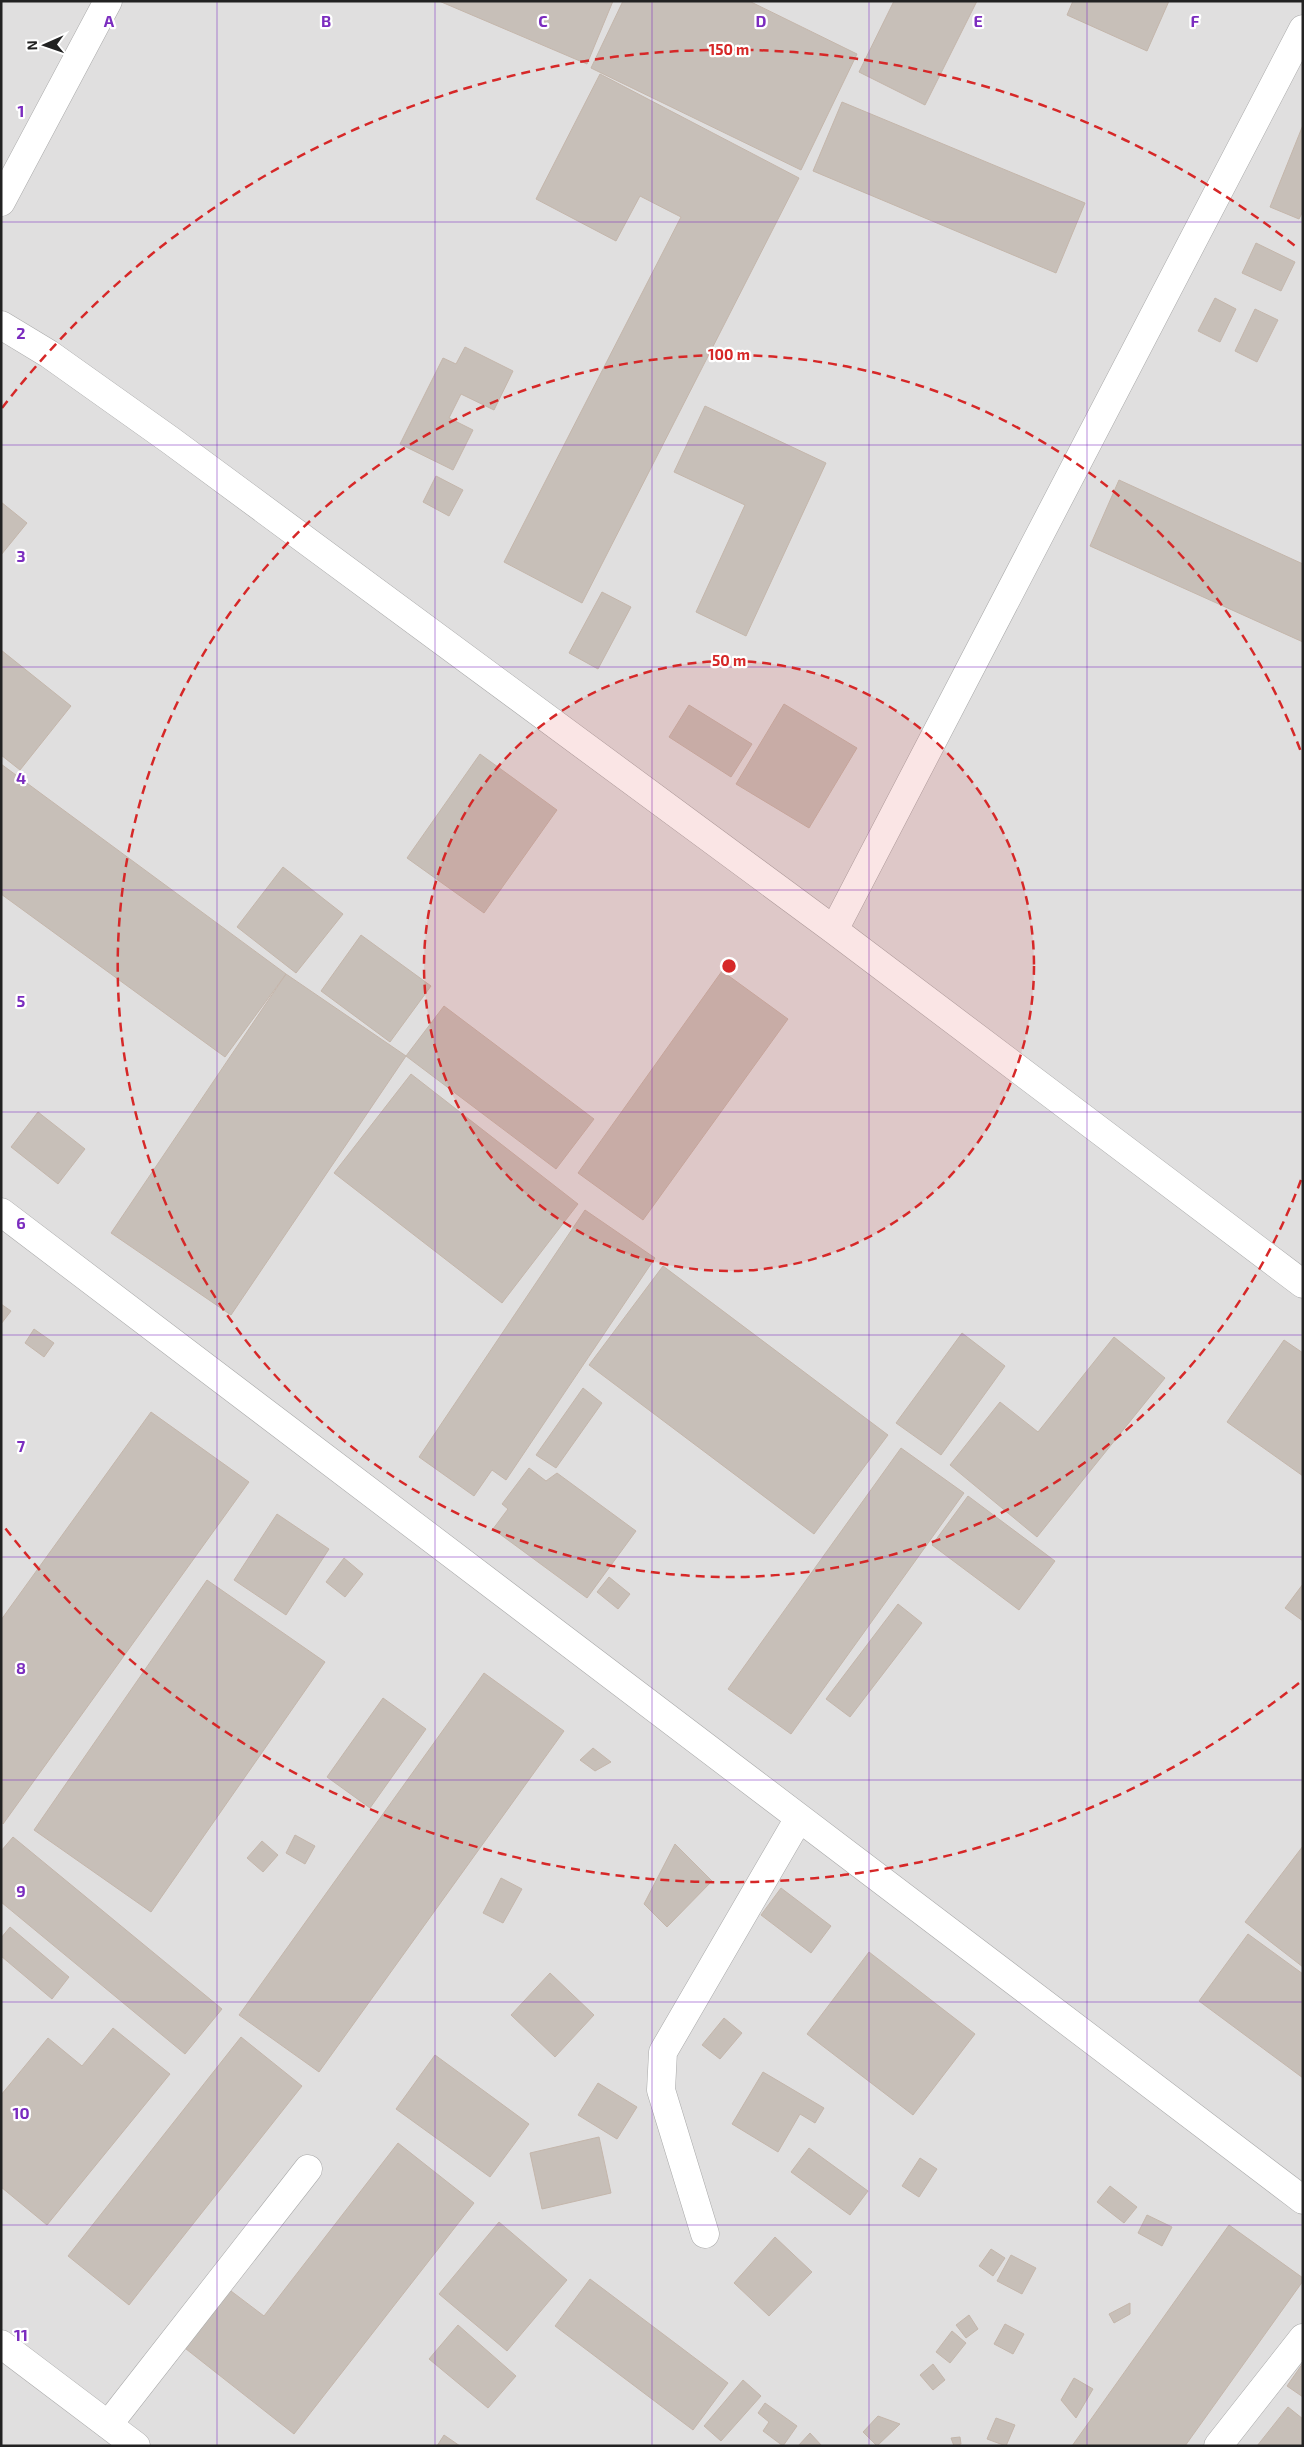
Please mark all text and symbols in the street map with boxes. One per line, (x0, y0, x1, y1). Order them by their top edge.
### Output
text: A (104, 11, 115, 30)
text: B (321, 11, 331, 30)
text: C (538, 11, 548, 30)
text: D (756, 11, 767, 30)
text: E (973, 11, 983, 30)
text: F (1191, 11, 1200, 30)
north arrow (20, 20, 70, 70)
text: N (23, 40, 40, 51)
text: 150 m (709, 40, 749, 58)
text: 1 (18, 101, 24, 120)
text: 2 (16, 323, 26, 342)
text: 100 m (708, 345, 750, 363)
text: 3 (16, 546, 26, 565)
text: 50 m (712, 651, 746, 669)
text: 4 (16, 768, 26, 787)
centre of rings (720, 957, 738, 975)
text: 5 (17, 991, 26, 1010)
text: 6 (16, 1213, 26, 1232)
text: 7 (17, 1436, 26, 1455)
text: 8 (16, 1658, 26, 1677)
text: 9 (16, 1881, 26, 1900)
text: 10 (12, 2103, 30, 2122)
text: 11 (14, 2325, 28, 2344)

